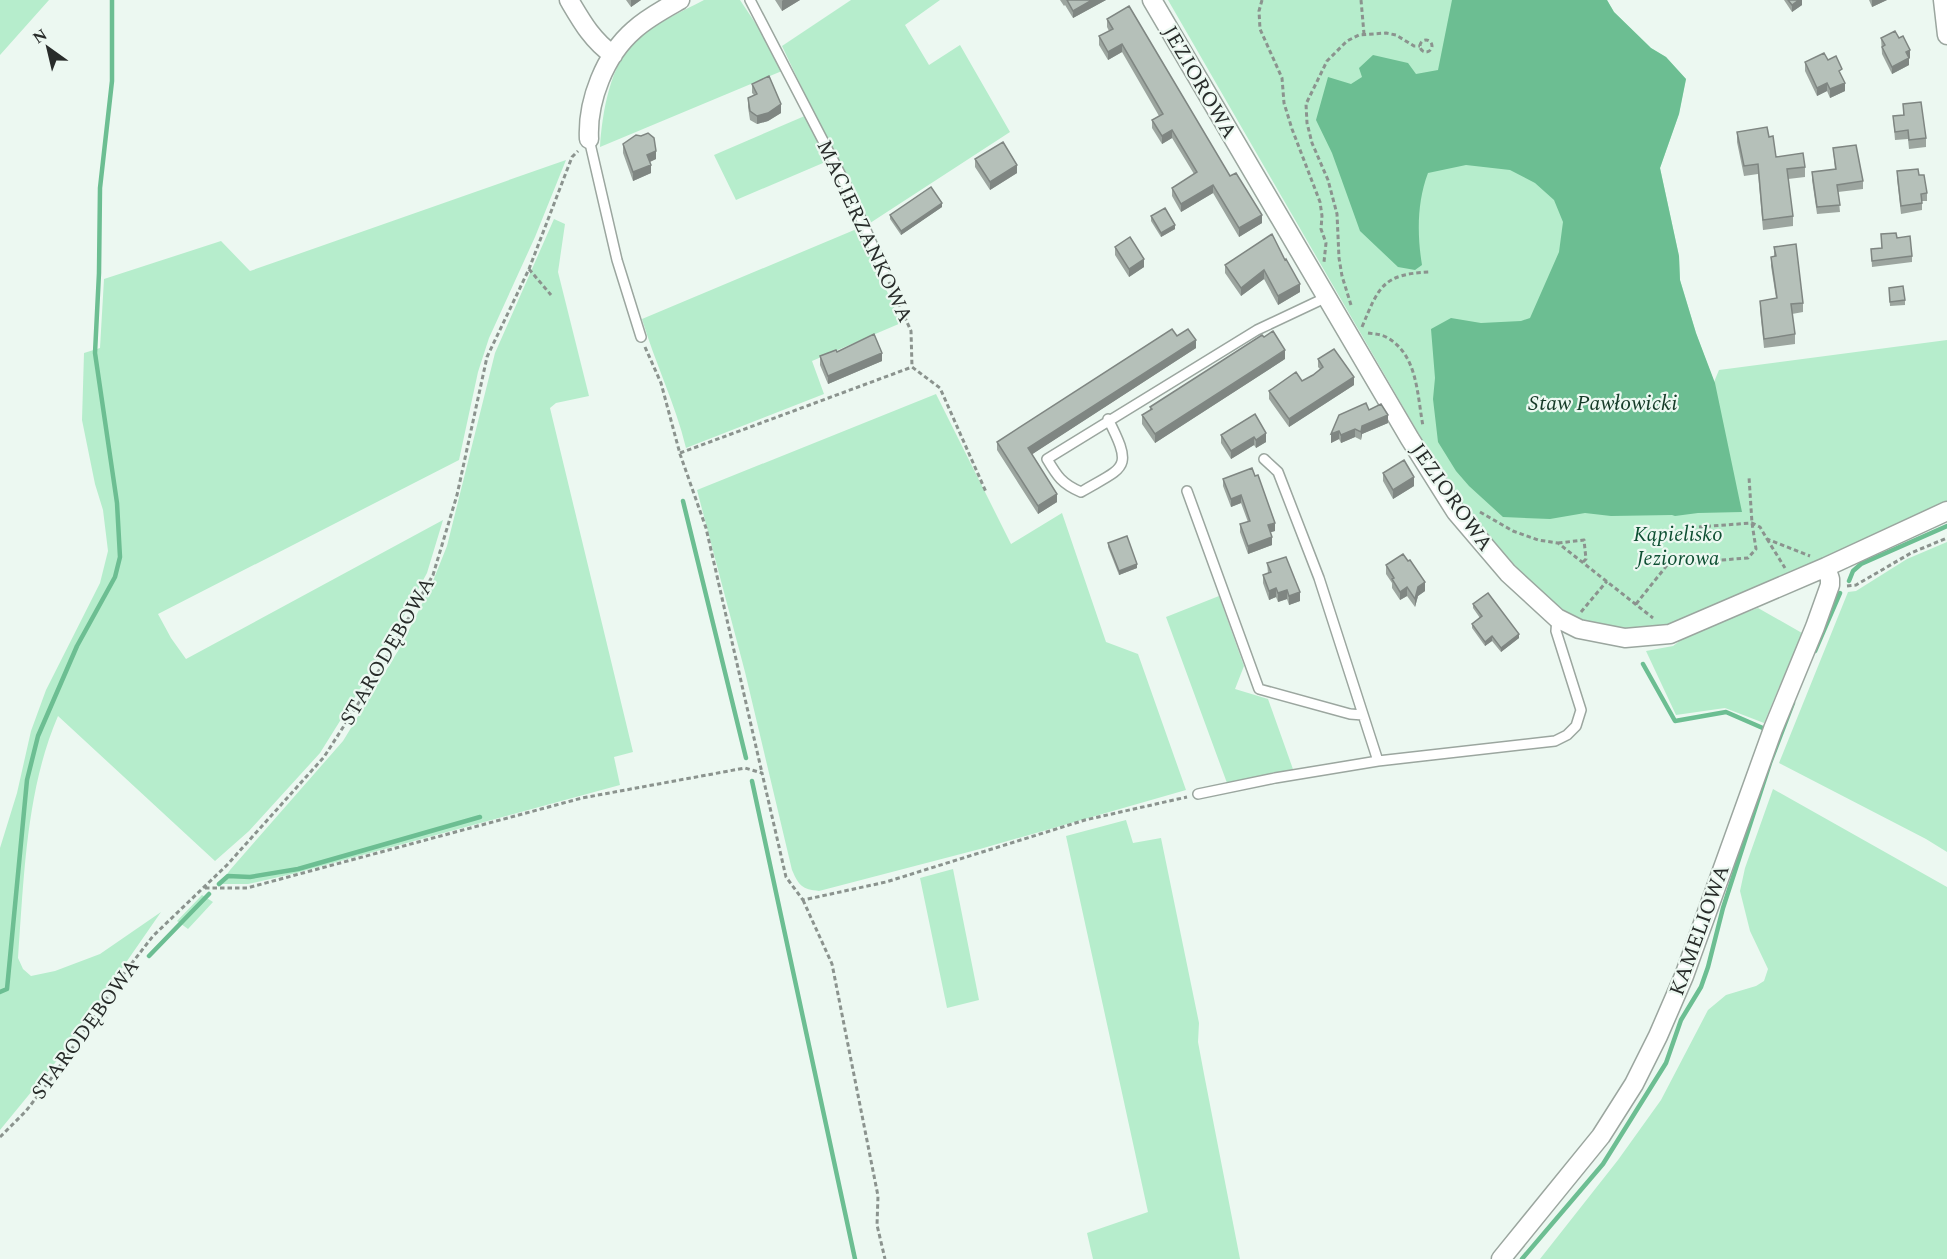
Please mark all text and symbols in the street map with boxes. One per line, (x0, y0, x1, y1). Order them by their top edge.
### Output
north arrow (18, 18, 78, 78)
street label: JEZIOROWA (1154, 20, 1245, 145)
text: N (28, 23, 52, 50)
street label: MACIERZANKOWA (808, 135, 921, 328)
water label: Staw Pawłowicki (1528, 387, 1678, 420)
street label: JEZIOROWA (1402, 437, 1501, 559)
park label: Kąpielisko Jeziorowa (1633, 519, 1723, 575)
street label: STARODĘBOWA (332, 571, 444, 732)
street label: KAMELIOWA (1661, 860, 1739, 1000)
street label: STARODĘBOWA (24, 952, 148, 1107)

